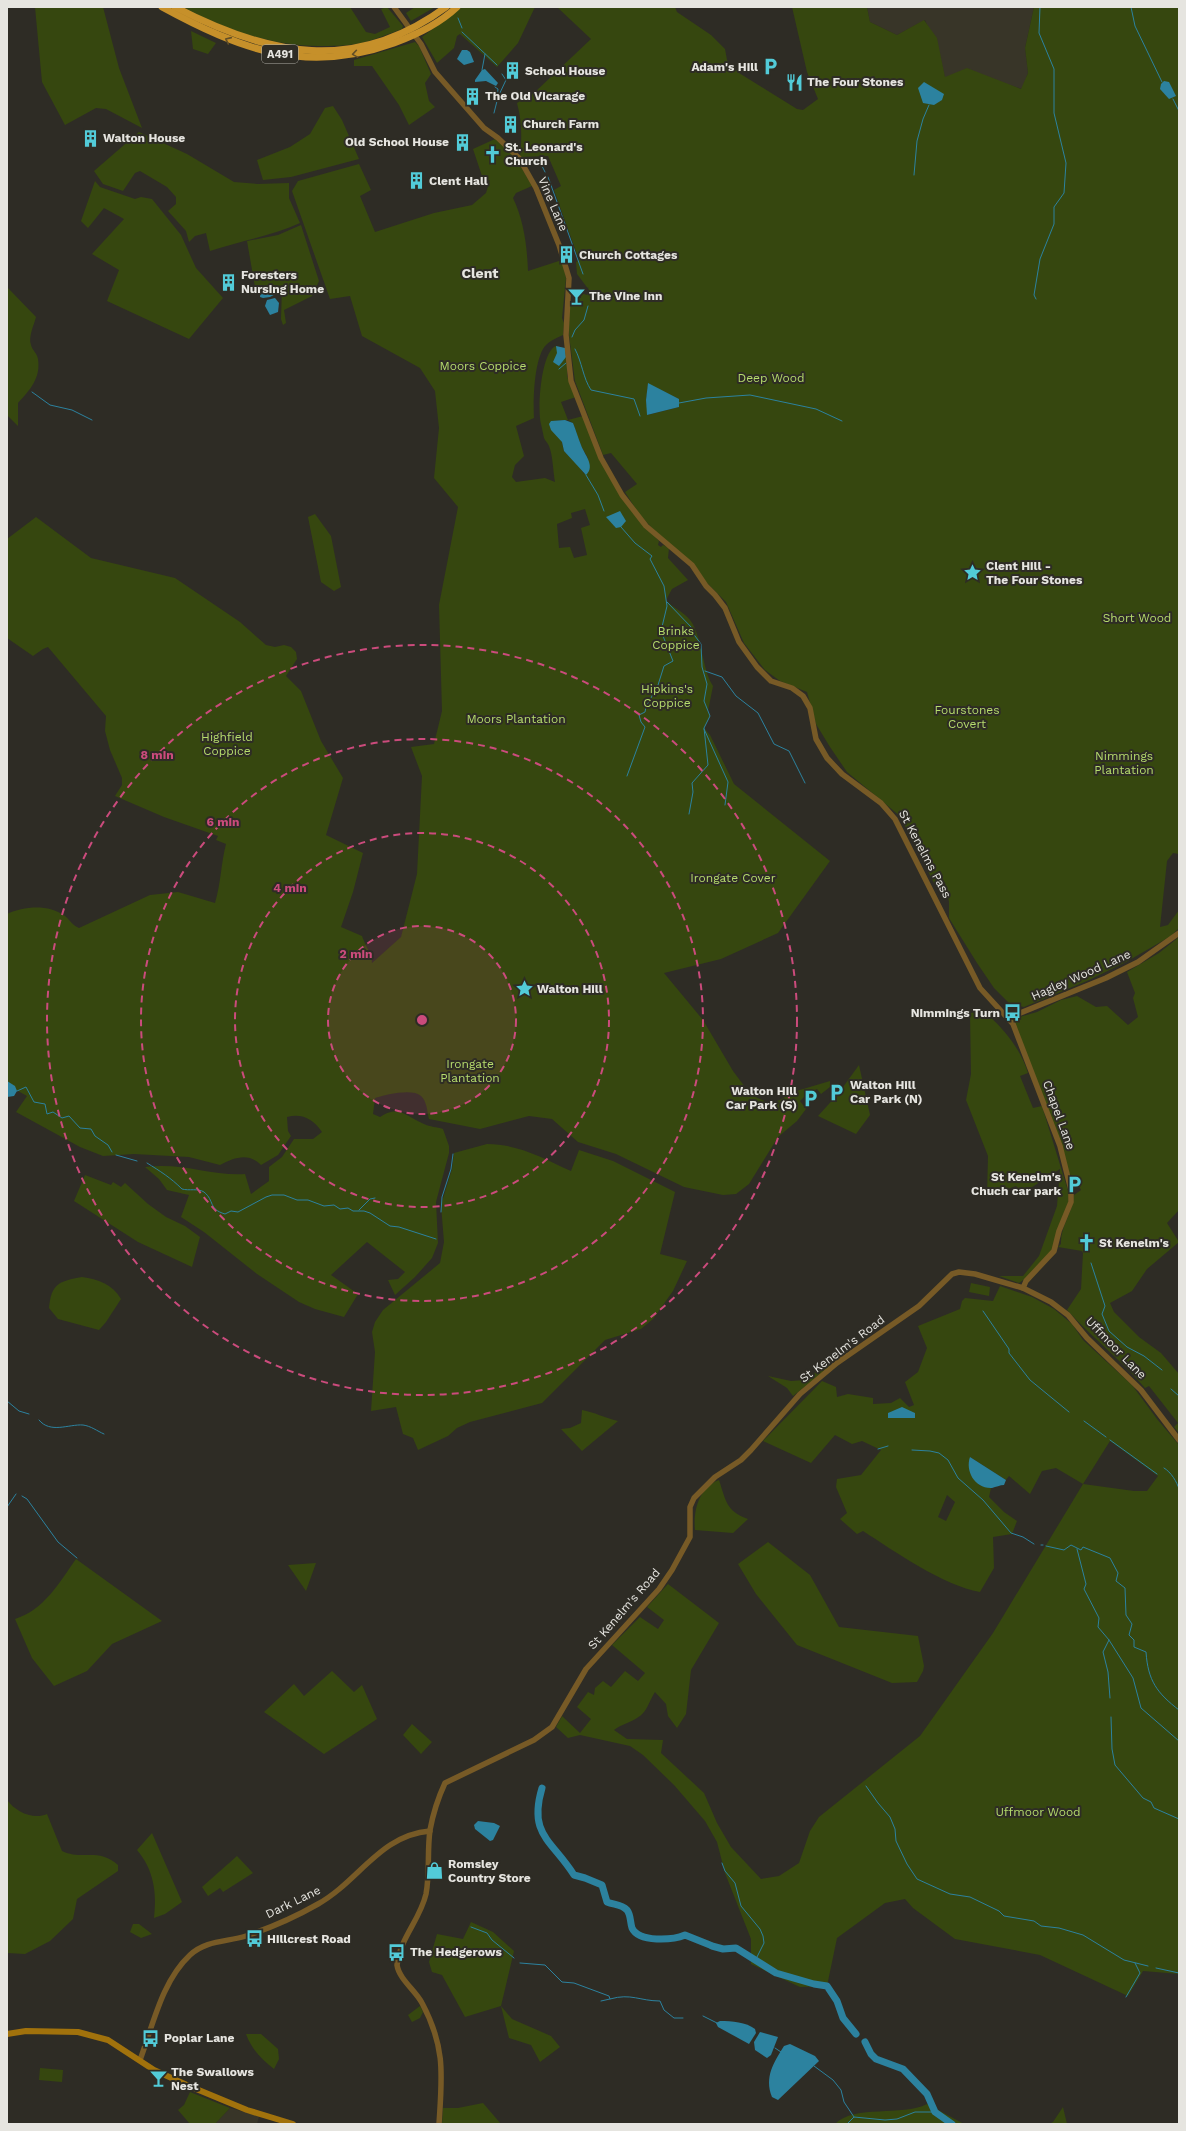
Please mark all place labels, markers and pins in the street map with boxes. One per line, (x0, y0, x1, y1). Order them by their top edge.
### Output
parking icon: Adam's Hill (761, 57, 781, 77)
place label: Adam's Hill (691, 60, 758, 74)
building icon: School House (502, 61, 522, 81)
place label: School House (525, 64, 605, 78)
restaurant icon: The Four Stones (784, 72, 804, 92)
place label: The Four Stones (807, 75, 904, 89)
building icon: The Old Vicarage (462, 86, 482, 106)
place label: The Old Vicarage (485, 89, 585, 103)
building icon: Church Farm (500, 114, 520, 134)
place label: Church Farm (523, 117, 599, 131)
building icon: Walton House (80, 128, 100, 148)
place label: Walton House (103, 131, 185, 145)
building icon: Old School House (452, 132, 472, 152)
place label: Old School House (345, 135, 449, 149)
place label: St. Leonard's Church (505, 140, 583, 168)
church icon: St. Leonard's Church (482, 144, 502, 164)
building icon: Clent Hall (406, 171, 426, 191)
place label: Clent Hall (429, 174, 488, 188)
building icon: Church Cottages (556, 245, 576, 265)
place label: Church Cottages (579, 248, 678, 262)
place label: Foresters Nursing Home (241, 268, 324, 296)
building icon: Foresters Nursing Home (218, 272, 238, 292)
bar icon: The Vine Inn (566, 286, 586, 306)
place label: The Vine Inn (589, 289, 662, 303)
place label: Clent Hill - The Four Stones (986, 559, 1083, 587)
place icon: Clent Hill - The Four Stones (963, 563, 983, 583)
place icon: Walton Hill (514, 979, 534, 999)
place label: Walton Hill (537, 982, 603, 996)
bus stop icon: Nimmings Turn (1003, 1003, 1023, 1023)
place label: Nimmings Turn (911, 1006, 1000, 1020)
centre of rings (415, 1013, 429, 1027)
place label: Walton Hill Car Park (N) (850, 1078, 923, 1106)
parking icon: Walton Hill Car Park (N) (827, 1082, 847, 1102)
place label: Walton Hill Car Park (S) (726, 1084, 797, 1112)
parking icon: Walton Hill Car Park (S) (800, 1088, 820, 1108)
place label: St Kenelm's Chuch car park (971, 1170, 1062, 1198)
parking icon: St Kenelm's Chuch car park (1064, 1174, 1084, 1194)
church icon: St Kenelm's (1076, 1233, 1096, 1253)
place label: St Kenelm's (1099, 1236, 1170, 1250)
place label: Romsley Country Store (448, 1857, 531, 1885)
shop icon: Romsley Country Store (425, 1861, 445, 1881)
bus stop icon: Hillcrest Road (244, 1929, 264, 1949)
place label: Hillcrest Road (267, 1932, 351, 1946)
bus stop icon: The Hedgerows (387, 1942, 407, 1962)
place label: The Hedgerows (410, 1945, 502, 1959)
bus stop icon: Poplar Lane (141, 2028, 161, 2048)
place label: Poplar Lane (164, 2031, 235, 2045)
place label: The Swallows Nest (171, 2065, 255, 2093)
bar icon: The Swallows Nest (148, 2069, 168, 2089)

